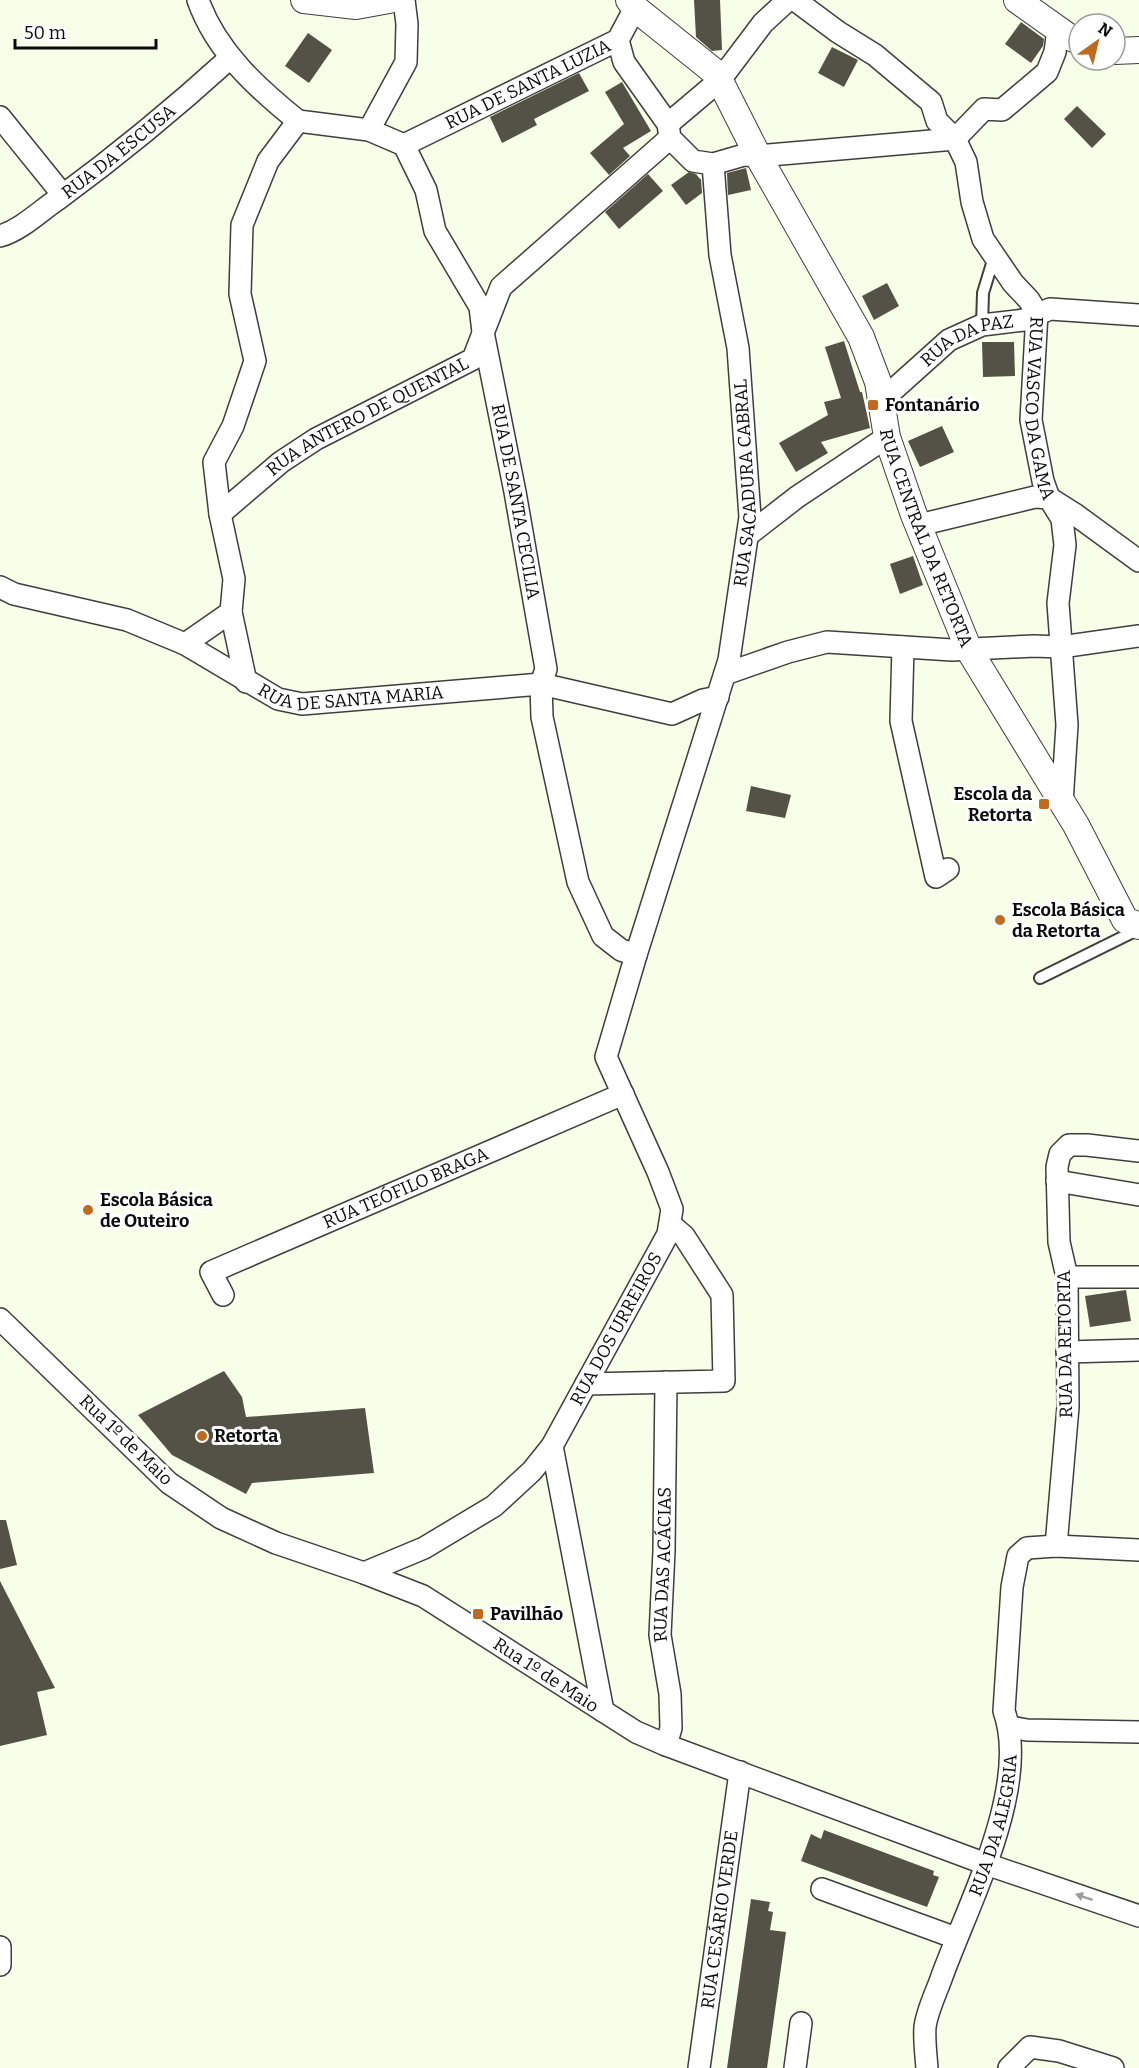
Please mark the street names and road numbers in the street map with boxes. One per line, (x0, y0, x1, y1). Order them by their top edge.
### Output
street label: RUA DE SANTA LUZIA (442, 34, 614, 134)
street label: RUA DA ESCUSA (57, 100, 180, 204)
street label: RUA DA PAZ (916, 310, 1015, 371)
street label: RUA VASCO DA GAMA (1020, 316, 1060, 503)
street label: RUA ANTERO DE QUENTAL (262, 352, 472, 481)
street label: RUA SACADURA CABRAL (729, 379, 761, 588)
street label: RUA DE SANTA CECILIA (487, 402, 545, 601)
street label: RUA CENTRAL DA RETORTA (875, 427, 978, 651)
street label: RUA DE SANTA MARIA (254, 679, 445, 715)
street label: RUA TEÓFILO BRAGA (320, 1142, 492, 1233)
street label: RUA DOS URREIROS (565, 1248, 667, 1409)
street label: RUA DA RETORTA (1053, 1270, 1077, 1418)
street label: Rua 1º de Maio (75, 1390, 177, 1490)
street label: RUA DAS ACÁCIAS (648, 1487, 676, 1644)
street label: Rua 1º de Maio (489, 1633, 603, 1717)
street label: RUA DA ALEGRIA (964, 1754, 1022, 1899)
street label: RUA CESÁRIO VERDE (696, 1829, 743, 2010)

